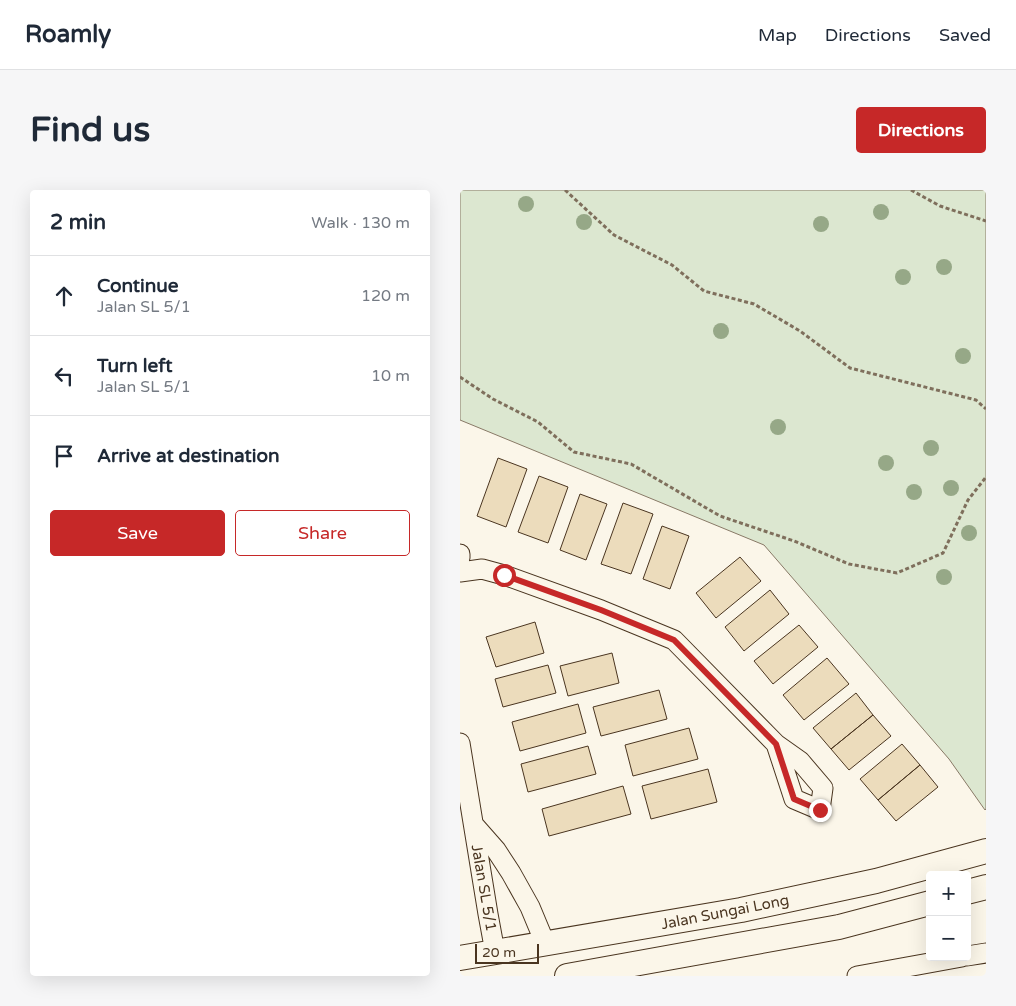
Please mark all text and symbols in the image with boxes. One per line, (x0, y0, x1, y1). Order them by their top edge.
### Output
text: Roamly (25, 20, 111, 49)
text: Map (758, 24, 797, 46)
text: Directions (825, 24, 911, 46)
text: Saved (939, 24, 991, 46)
button: Directions (856, 107, 986, 153)
text: Find us (30, 109, 150, 151)
text: 2 min (50, 210, 106, 235)
text: Walk · 130 m (311, 213, 410, 233)
text: Continue (97, 275, 179, 297)
icon: ahead (50, 282, 78, 310)
text: 120 m (361, 286, 410, 306)
text: Jalan SL 5/1 (97, 297, 191, 317)
text: Turn left (97, 355, 173, 377)
icon: left (50, 362, 78, 390)
text: 10 m (371, 366, 410, 386)
text: Jalan SL 5/1 (97, 377, 191, 397)
icon: arrive (50, 442, 78, 470)
text: Arrive at destination (97, 445, 280, 467)
button: Save (50, 510, 225, 556)
button: Share (235, 510, 410, 556)
route start (493, 564, 516, 587)
route end (809, 799, 832, 822)
street label: Jalan SL 5/1 (468, 843, 500, 933)
map controls (926, 871, 971, 961)
button: + (926, 871, 971, 916)
street label: Jalan Sungai Long (660, 891, 790, 933)
button: − (926, 916, 971, 961)
scale bar (475, 941, 539, 964)
text: 20 m (482, 944, 516, 961)

